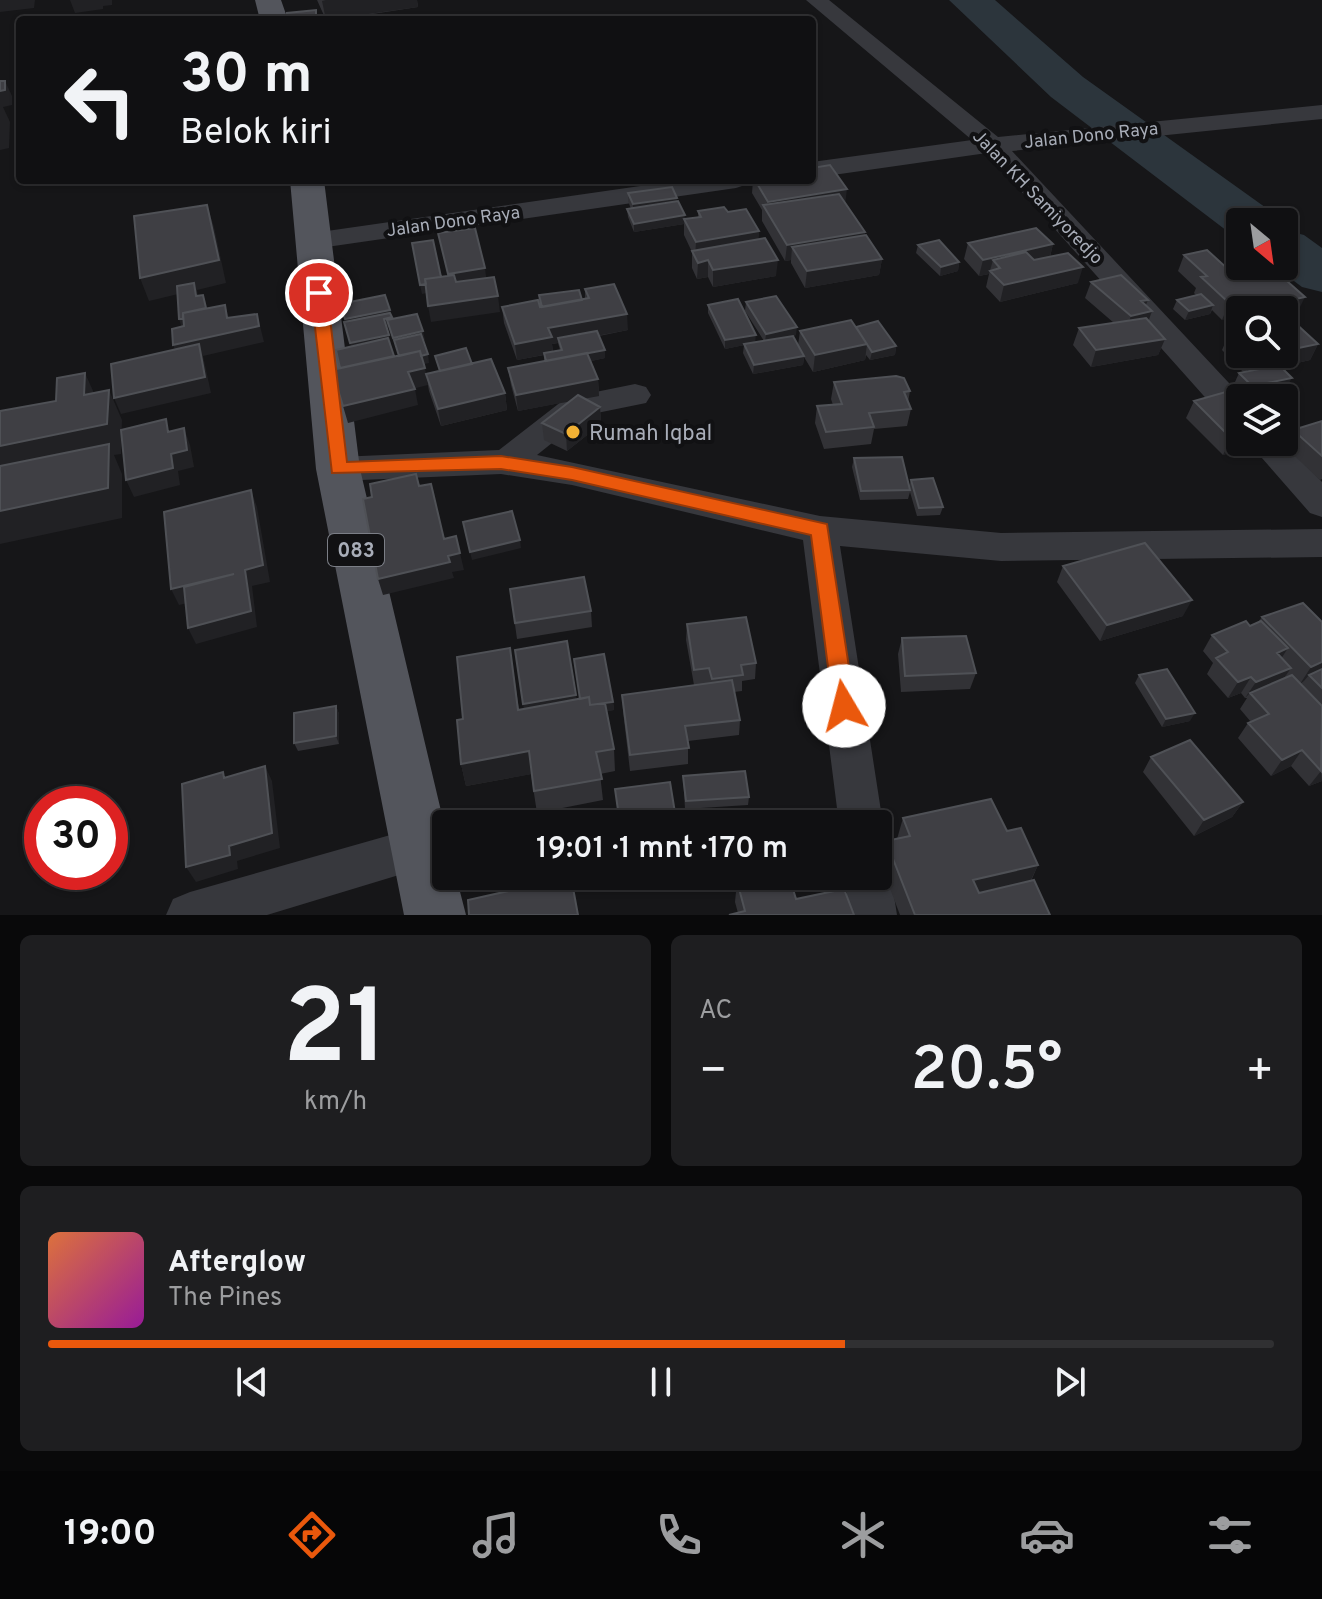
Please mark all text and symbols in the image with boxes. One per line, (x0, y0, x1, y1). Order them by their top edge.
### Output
text: 30 m (180, 42, 313, 112)
icon: left (48, 48, 152, 152)
text: Belok kiri (180, 111, 332, 157)
street label: Jalan Dono Raya (1023, 118, 1159, 155)
street label: Jalan KH Samiyoredjo (967, 126, 1107, 270)
street label: Jalan Dono Raya (385, 202, 521, 243)
north arrow (1226, 208, 1298, 280)
map controls (1226, 208, 1298, 456)
pin (285, 259, 353, 327)
icon: arrive (297, 271, 341, 315)
button: search (1226, 296, 1298, 368)
button: layers (1226, 384, 1298, 456)
place label: Rumah Iqbal (589, 421, 712, 448)
marker: Rumah Iqbal (564, 423, 582, 441)
road number: 083 (328, 534, 384, 566)
position arrow (802, 664, 886, 748)
speed limit sign: 30 (24, 786, 128, 890)
text: 19:01 · 1 mnt · 170 m (536, 831, 788, 868)
text: 21 (283, 968, 388, 1100)
text: AC (699, 995, 732, 1028)
text: 20.5° (911, 1035, 1062, 1111)
text: − (699, 1045, 727, 1101)
text: + (1246, 1045, 1274, 1101)
text: km/h (304, 1086, 367, 1119)
text: Afterglow (168, 1245, 306, 1282)
text: The Pines (168, 1282, 282, 1315)
icon: previous (230, 1360, 274, 1404)
icon: pause (639, 1360, 683, 1404)
icon: next (1048, 1360, 1092, 1404)
icon: directions (284, 1507, 340, 1563)
icon: music (468, 1507, 524, 1563)
icon: phone (651, 1507, 707, 1563)
icon: climate (835, 1507, 891, 1563)
icon: car (1019, 1507, 1075, 1563)
icon: filters (1202, 1507, 1258, 1563)
text: 19:00 (64, 1512, 157, 1558)

